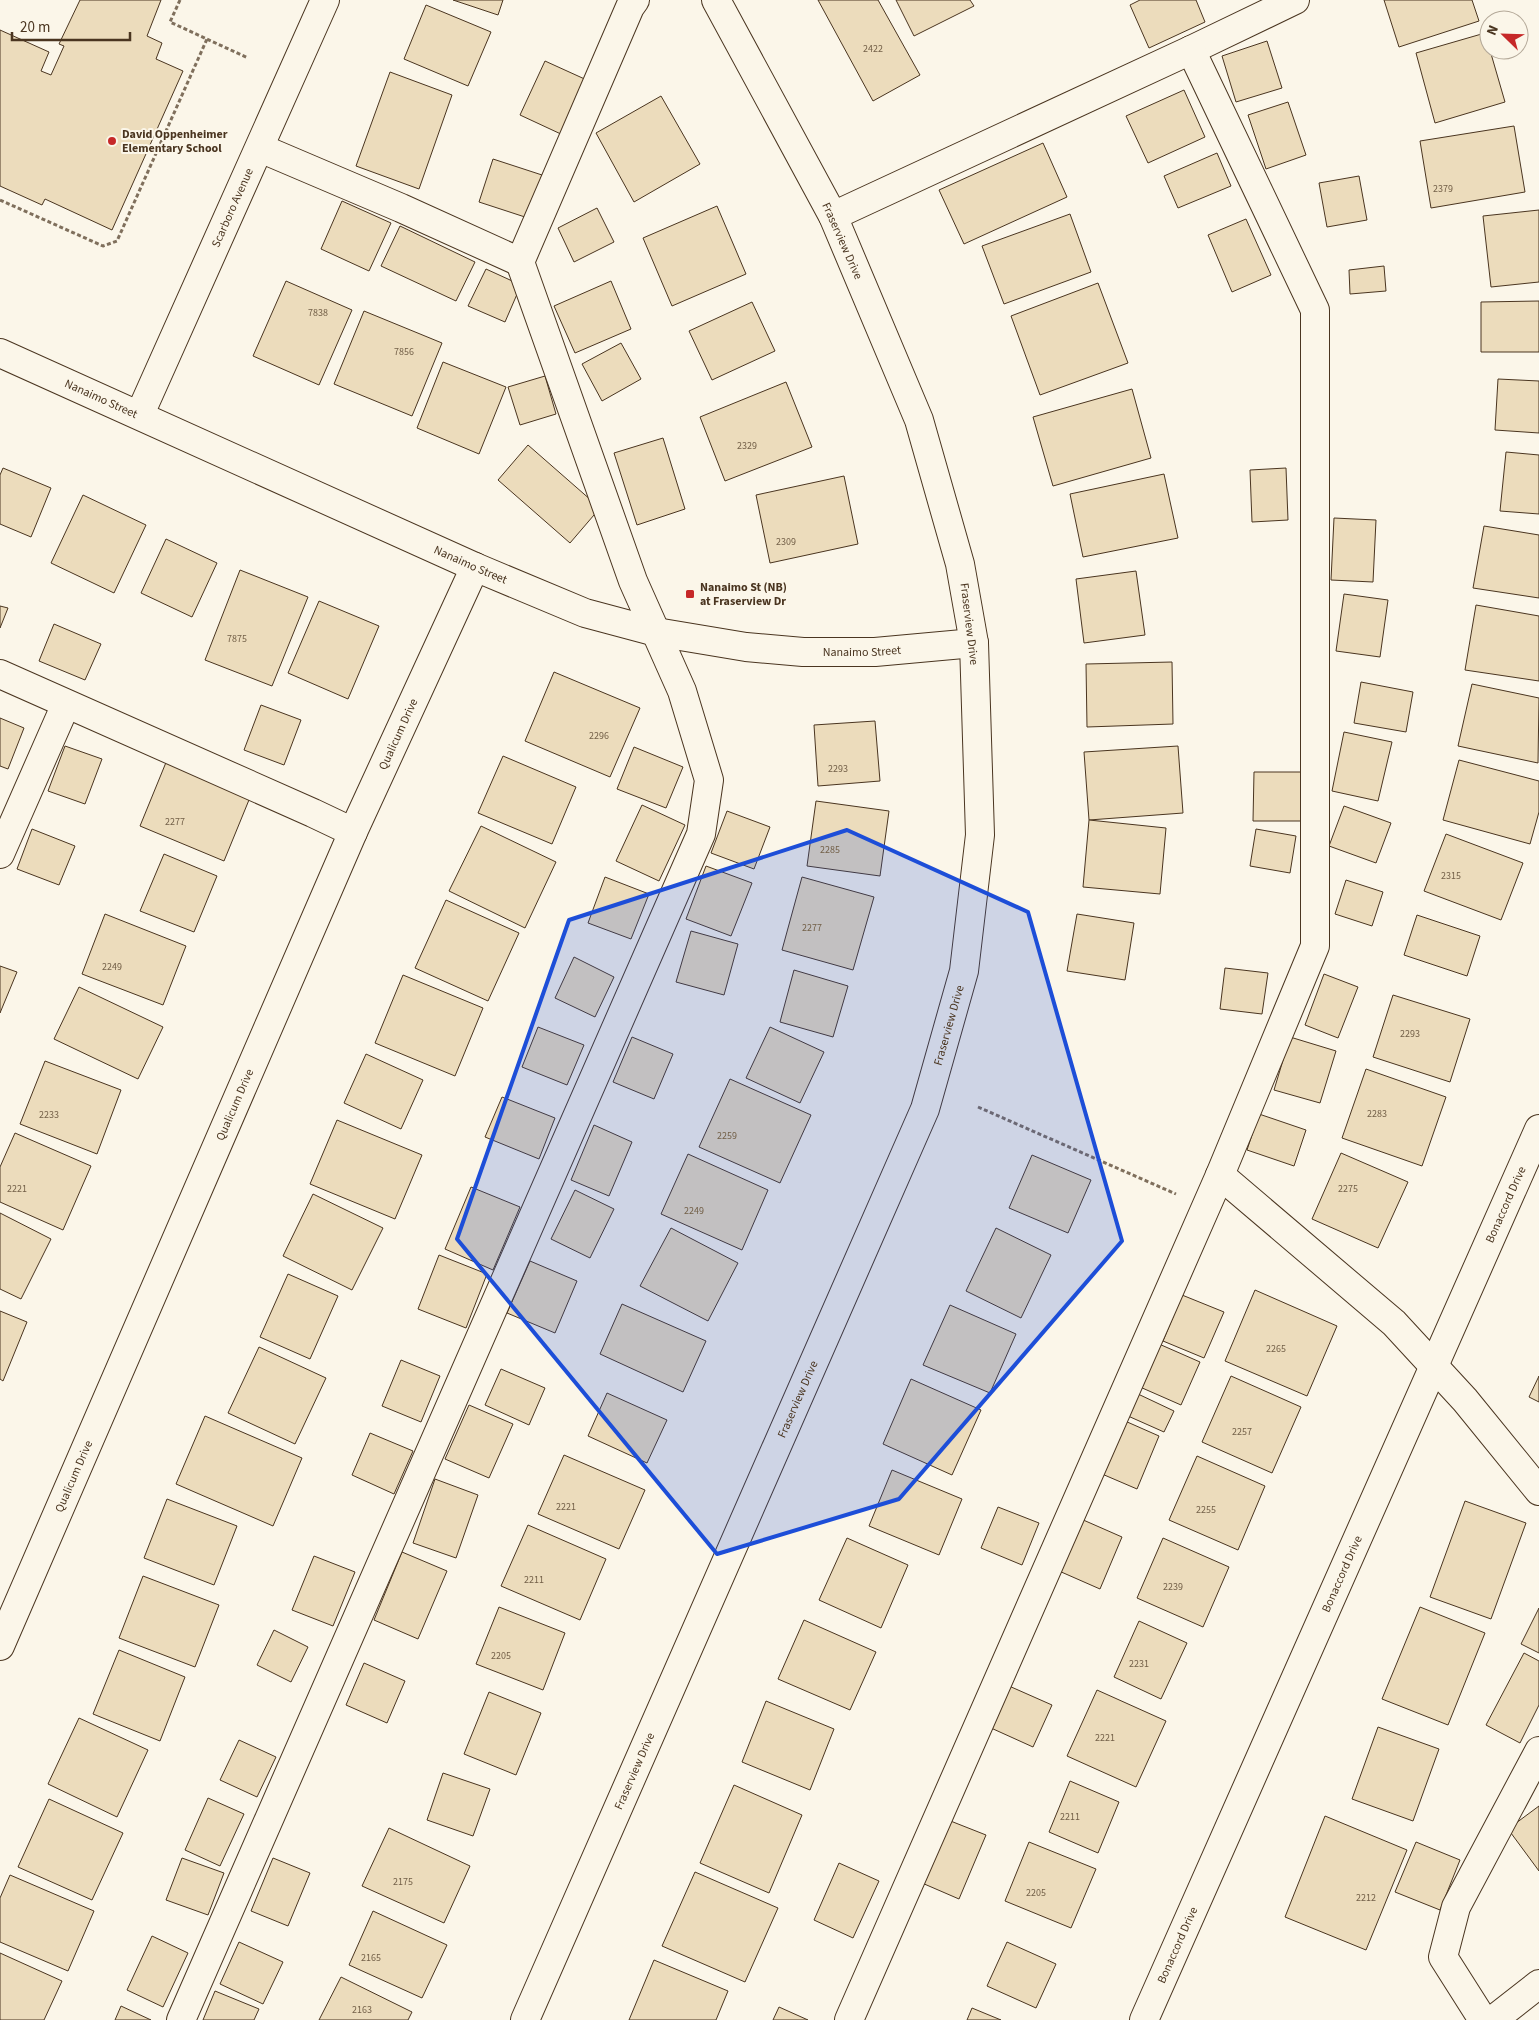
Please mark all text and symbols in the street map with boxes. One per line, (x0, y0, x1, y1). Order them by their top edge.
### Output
scale bar (12, 10, 130, 42)
north arrow (1479, 10, 1529, 60)
text: 20 m (20, 17, 50, 38)
text: N (1482, 22, 1504, 39)
house number: 2422 (863, 42, 883, 56)
place label: David Oppenheimer Elementary School (122, 126, 228, 157)
marker: David Oppenheimer Elementary School (106, 135, 118, 147)
street label: Scarboro Avenue (207, 165, 257, 250)
house number: 2379 (1433, 182, 1453, 196)
street label: Fraserview Drive (817, 200, 867, 282)
house number: 7838 (308, 306, 328, 320)
house number: 7856 (394, 345, 414, 359)
street label: Nanaimo Street (62, 375, 140, 422)
house number: 2329 (737, 439, 757, 453)
house number: 2309 (776, 535, 796, 549)
street label: Nanaimo Street (431, 541, 510, 588)
place label: Nanaimo St (NB) at Fraserview Dr (700, 579, 787, 610)
street label: Fraserview Drive (956, 582, 982, 666)
marker: Nanaimo St (NB) at Fraserview Dr (684, 588, 696, 600)
house number: 7875 (227, 632, 247, 646)
street label: Nanaimo Street (823, 641, 902, 661)
street label: Qualicum Drive (374, 696, 422, 773)
house number: 2296 (589, 729, 609, 743)
house number: 2293 (828, 762, 848, 776)
house number: 2277 (165, 815, 185, 829)
house number: 2285 (820, 843, 840, 857)
house number: 2315 (1441, 869, 1461, 883)
house number: 2277 (802, 921, 822, 935)
house number: 2249 (102, 960, 122, 974)
street label: Fraserview Drive (929, 983, 968, 1067)
house number: 2293 (1400, 1027, 1420, 1041)
street label: Qualicum Drive (212, 1066, 258, 1143)
house number: 2283 (1367, 1107, 1387, 1121)
house number: 2233 (39, 1108, 59, 1122)
house number: 2259 (717, 1129, 737, 1143)
street label: Bonaccord Drive (1481, 1163, 1530, 1246)
house number: 2221 (7, 1182, 27, 1196)
house number: 2275 (1338, 1182, 1358, 1196)
house number: 2249 (684, 1204, 704, 1218)
house number: 2265 (1266, 1342, 1286, 1356)
street label: Fraserview Drive (773, 1358, 822, 1441)
house number: 2257 (1232, 1425, 1252, 1439)
street label: Qualicum Drive (50, 1438, 97, 1515)
house number: 2221 (556, 1500, 576, 1514)
house number: 2255 (1196, 1503, 1216, 1517)
street label: Bonaccord Drive (1317, 1533, 1366, 1615)
house number: 2211 (524, 1573, 544, 1587)
house number: 2239 (1163, 1580, 1183, 1594)
house number: 2205 (491, 1649, 511, 1663)
house number: 2231 (1129, 1657, 1149, 1671)
street label: Fraserview Drive (610, 1730, 659, 1812)
house number: 2221 (1095, 1731, 1115, 1745)
house number: 2211 (1060, 1810, 1080, 1824)
house number: 2175 (393, 1875, 413, 1889)
house number: 2205 (1026, 1886, 1046, 1900)
house number: 2212 (1356, 1891, 1376, 1905)
street label: Bonaccord Drive (1153, 1904, 1202, 1986)
house number: 2165 (361, 1951, 381, 1965)
house number: 2163 (352, 2003, 372, 2017)

